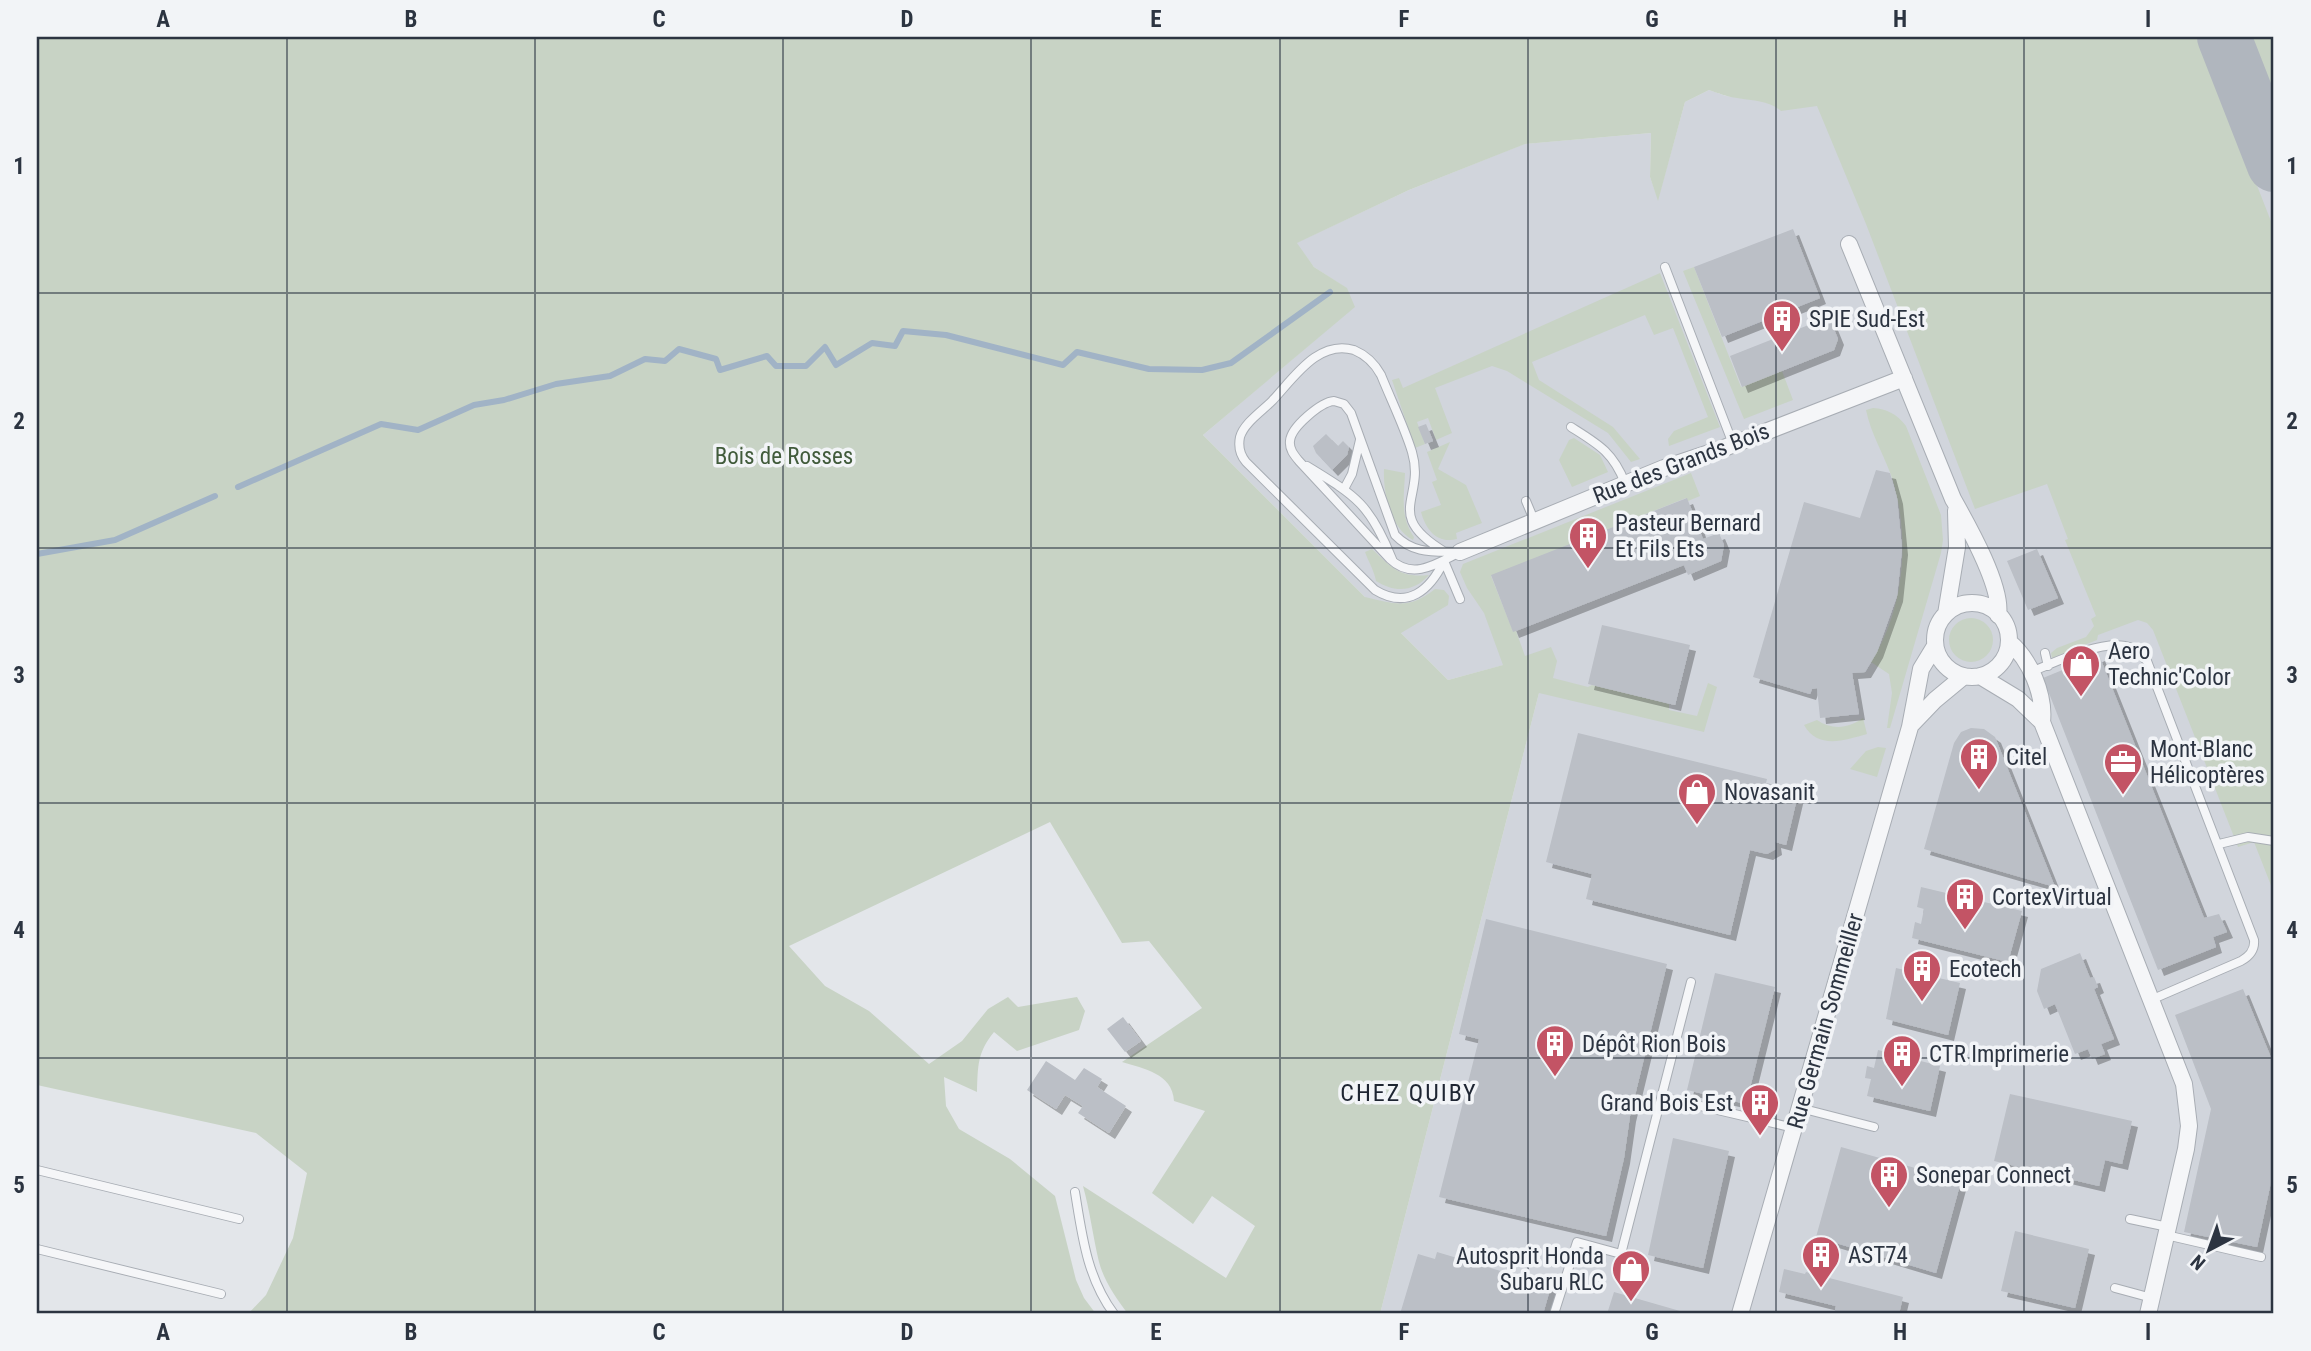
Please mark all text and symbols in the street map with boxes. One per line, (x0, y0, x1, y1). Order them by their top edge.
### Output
text: A (156, 6, 170, 33)
text: B (405, 6, 417, 33)
text: C (652, 6, 666, 33)
text: D (901, 6, 914, 33)
text: E (1150, 6, 1162, 33)
text: F (1399, 6, 1410, 33)
text: G (1645, 6, 1659, 33)
text: H (1893, 6, 1907, 33)
text: I (2145, 6, 2151, 33)
text: 1 (13, 153, 25, 180)
text: 1 (2286, 153, 2298, 180)
building icon: SPIE Sud-Est (1761, 298, 1803, 353)
place label: SPIE Sud-Est (1809, 306, 1925, 333)
text: 2 (13, 408, 25, 435)
text: 2 (2286, 408, 2298, 435)
street label: Rue des Grands Bois (1589, 417, 1773, 510)
park label: Bois de Rosses (715, 443, 853, 470)
place label: Pasteur Bernard Et Fils Ets (1615, 510, 1761, 563)
building icon: Pasteur Bernard Et Fils Ets (1567, 515, 1609, 570)
place label: Aero Technic'Color (2108, 638, 2231, 691)
shop icon: Aero Technic'Color (2060, 643, 2102, 698)
text: 3 (13, 662, 25, 689)
text: 3 (2286, 662, 2298, 689)
building icon: Citel (1958, 736, 2000, 791)
place label: Mont-Blanc Hélicoptères (2150, 736, 2265, 789)
office icon: Mont-Blanc Hélicoptères (2102, 741, 2144, 796)
place label: Citel (2006, 744, 2047, 771)
shop icon: Novasanit (1676, 771, 1718, 826)
place label: Novasanit (1724, 779, 1815, 806)
building icon: CortexVirtual (1944, 876, 1986, 931)
place label: CortexVirtual (1992, 884, 2112, 911)
street label: Rue Germain Sommeiller (1782, 910, 1869, 1132)
text: 4 (13, 917, 25, 944)
text: 4 (2286, 917, 2298, 944)
building icon: Ecotech (1901, 948, 1943, 1003)
place label: Ecotech (1949, 956, 2022, 983)
building icon: Dépôt Rion Bois (1534, 1023, 1576, 1078)
place label: Dépôt Rion Bois (1582, 1031, 1726, 1058)
building icon: CTR Imprimerie (1881, 1033, 1923, 1088)
place label: CTR Imprimerie (1929, 1041, 2069, 1068)
district label: CHEZ QUIBY (1340, 1079, 1478, 1107)
building icon: Grand Bois Est (1739, 1082, 1781, 1137)
place label: Grand Bois Est (1600, 1090, 1733, 1117)
building icon: Sonepar Connect (1868, 1154, 1910, 1209)
place label: Sonepar Connect (1916, 1162, 2071, 1189)
text: 5 (13, 1172, 25, 1199)
text: 5 (2286, 1172, 2298, 1199)
north arrow (2174, 1214, 2244, 1284)
building icon: AST74 (1800, 1234, 1842, 1289)
place label: AST74 (1848, 1242, 1908, 1269)
place label: Autosprit Honda Subaru RLC (1456, 1243, 1604, 1296)
shop icon: Autosprit Honda Subaru RLC (1610, 1248, 1652, 1303)
text: N (2186, 1250, 2210, 1275)
text: A (156, 1319, 170, 1346)
text: B (405, 1319, 417, 1346)
text: C (652, 1319, 666, 1346)
text: D (901, 1319, 914, 1346)
text: E (1150, 1319, 1162, 1346)
text: F (1399, 1319, 1410, 1346)
text: G (1645, 1319, 1659, 1346)
text: H (1893, 1319, 1907, 1346)
text: I (2145, 1319, 2151, 1346)

